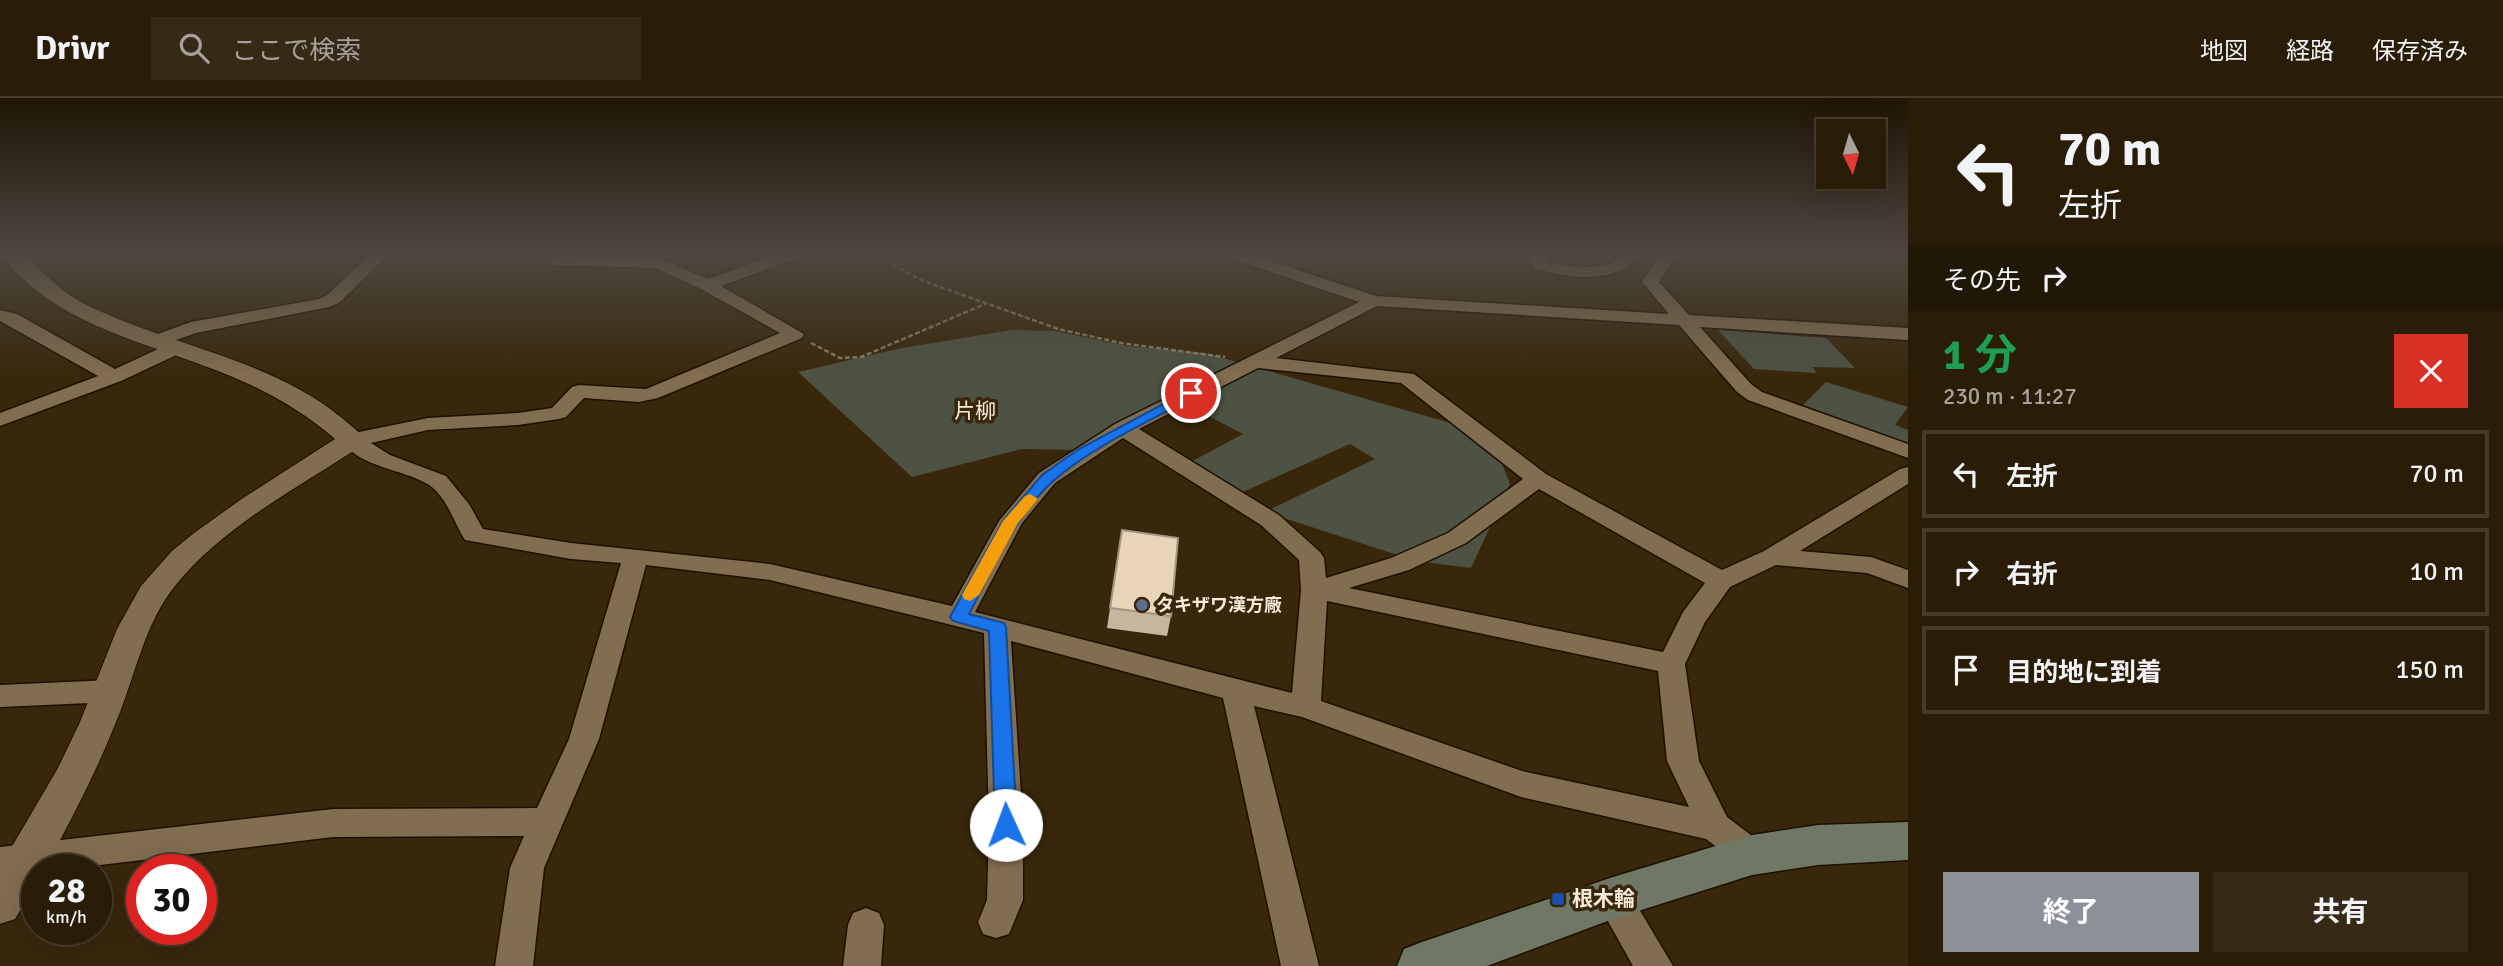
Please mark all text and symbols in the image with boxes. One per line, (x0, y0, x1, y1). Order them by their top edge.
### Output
search box (151, 17, 641, 80)
text: Drivr (35, 28, 109, 69)
icon: search (175, 29, 213, 67)
text: ここで検索 (231, 35, 361, 67)
text: 地図 (2200, 36, 2248, 66)
text: 経路 (2286, 36, 2334, 66)
text: 保存済み (2372, 36, 2468, 66)
north arrow (1816, 119, 1886, 189)
map controls (1816, 119, 1886, 189)
text: 70 m (2058, 119, 2161, 179)
icon: left (1943, 126, 2034, 217)
text: 左折 (2058, 186, 2122, 225)
icon: right (2035, 259, 2073, 297)
text: その先 (1943, 265, 2021, 297)
text: 1 分 (1943, 330, 2017, 381)
button: close (2394, 334, 2468, 408)
pin (1161, 363, 1221, 423)
icon: arrive (1172, 374, 1210, 412)
text: 230 m · 11:27 (1943, 382, 2077, 411)
district label: 片柳 (954, 398, 996, 424)
icon: left (1947, 455, 1985, 493)
text: 70 m (2409, 458, 2464, 490)
text: 左折 (2006, 461, 2058, 493)
icon: right (1947, 553, 1985, 591)
text: 10 m (2409, 556, 2464, 588)
text: 右折 (2006, 559, 2058, 591)
place label: タキザワ漢方廠 (1156, 594, 1282, 616)
marker: タキザワ漢方廠 (1134, 597, 1150, 613)
icon: arrive (1947, 651, 1985, 689)
text: 150 m (2395, 654, 2464, 686)
text: 目的地に到着 (2006, 657, 2162, 689)
position arrow (969, 788, 1043, 862)
speed limit sign: 30 (126, 854, 217, 945)
text: 28 (48, 869, 85, 912)
button: 終了 (1943, 872, 2199, 952)
button: 共有 (2213, 872, 2468, 952)
place label: 根木輪 (1572, 886, 1635, 912)
marker: 根木輪 (1550, 891, 1566, 907)
text: km/h (46, 906, 87, 928)

